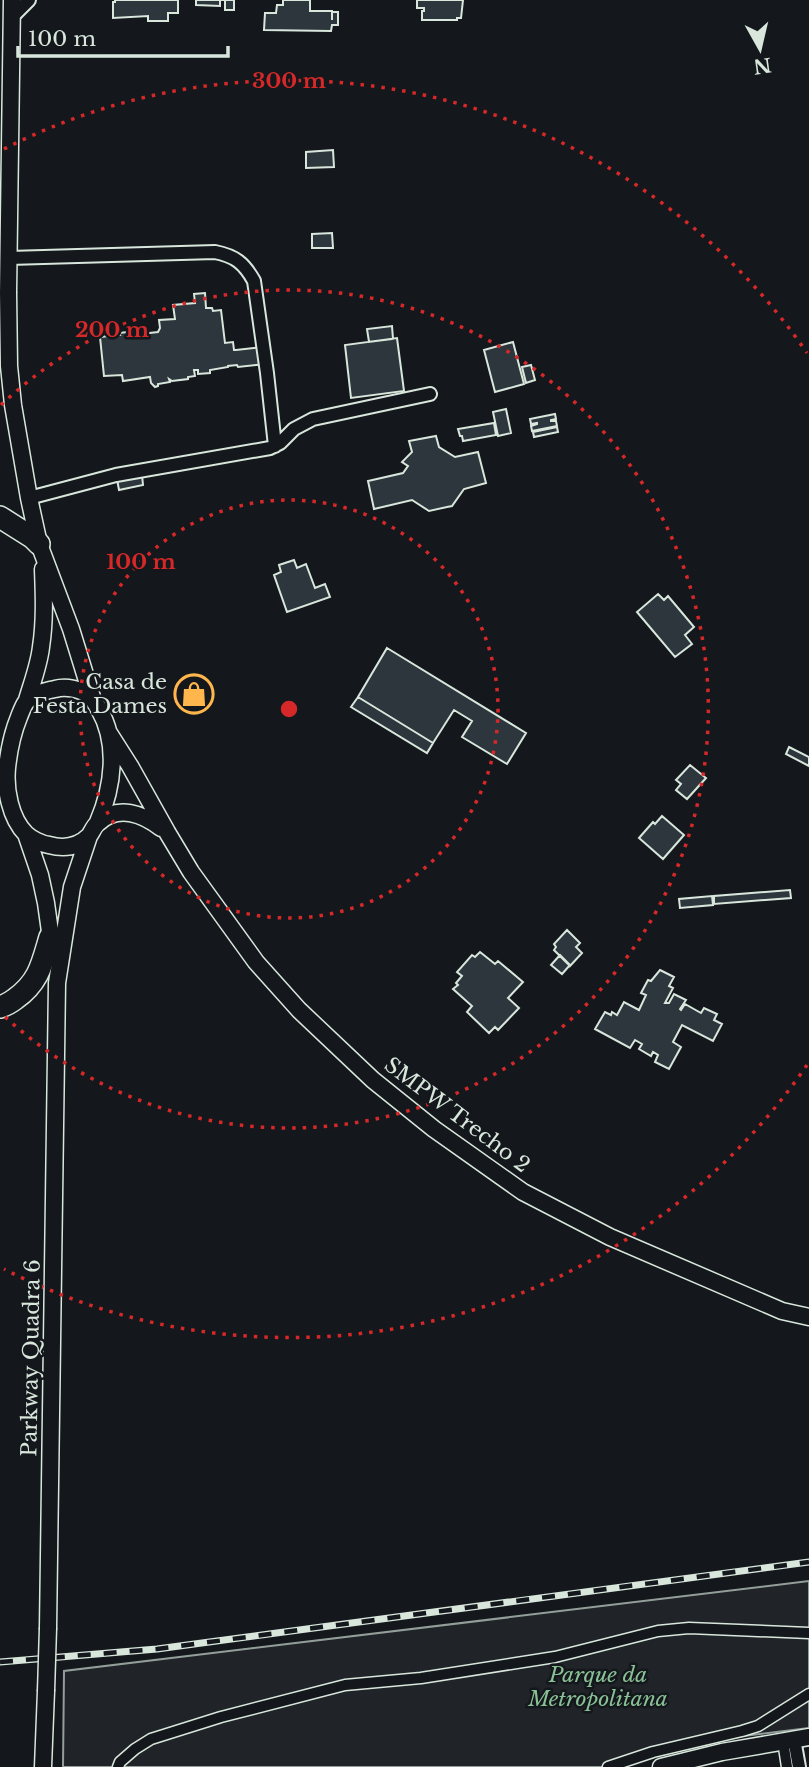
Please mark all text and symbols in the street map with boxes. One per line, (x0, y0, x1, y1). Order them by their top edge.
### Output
scale bar (18, 14, 228, 58)
north arrow (725, 14, 795, 84)
text: 100 m (28, 26, 96, 52)
text: N (752, 53, 773, 78)
text: 300 m (252, 68, 326, 94)
text: 200 m (75, 317, 149, 343)
text: 100 m (106, 549, 176, 575)
place label: Casa de Festa Dames (33, 669, 167, 719)
shop icon: Casa de Festa Dames (173, 673, 215, 715)
centre of rings (277, 697, 301, 721)
street label: SMPW Trecho 2 (379, 1052, 535, 1178)
street label: Parkway Quadra 6 (16, 1259, 46, 1457)
park label: Parque da Metropolitana (527, 1662, 668, 1712)

